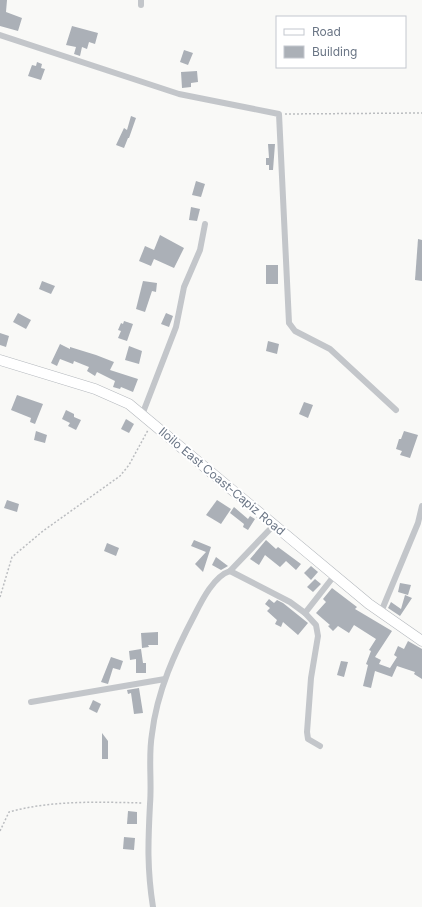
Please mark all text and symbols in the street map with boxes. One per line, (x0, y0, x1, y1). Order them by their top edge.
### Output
legend (276, 16, 406, 68)
text: Road (312, 24, 341, 39)
text: Building (312, 44, 357, 59)
street label: Iloilo East Coast-Capiz Road (156, 424, 288, 538)

